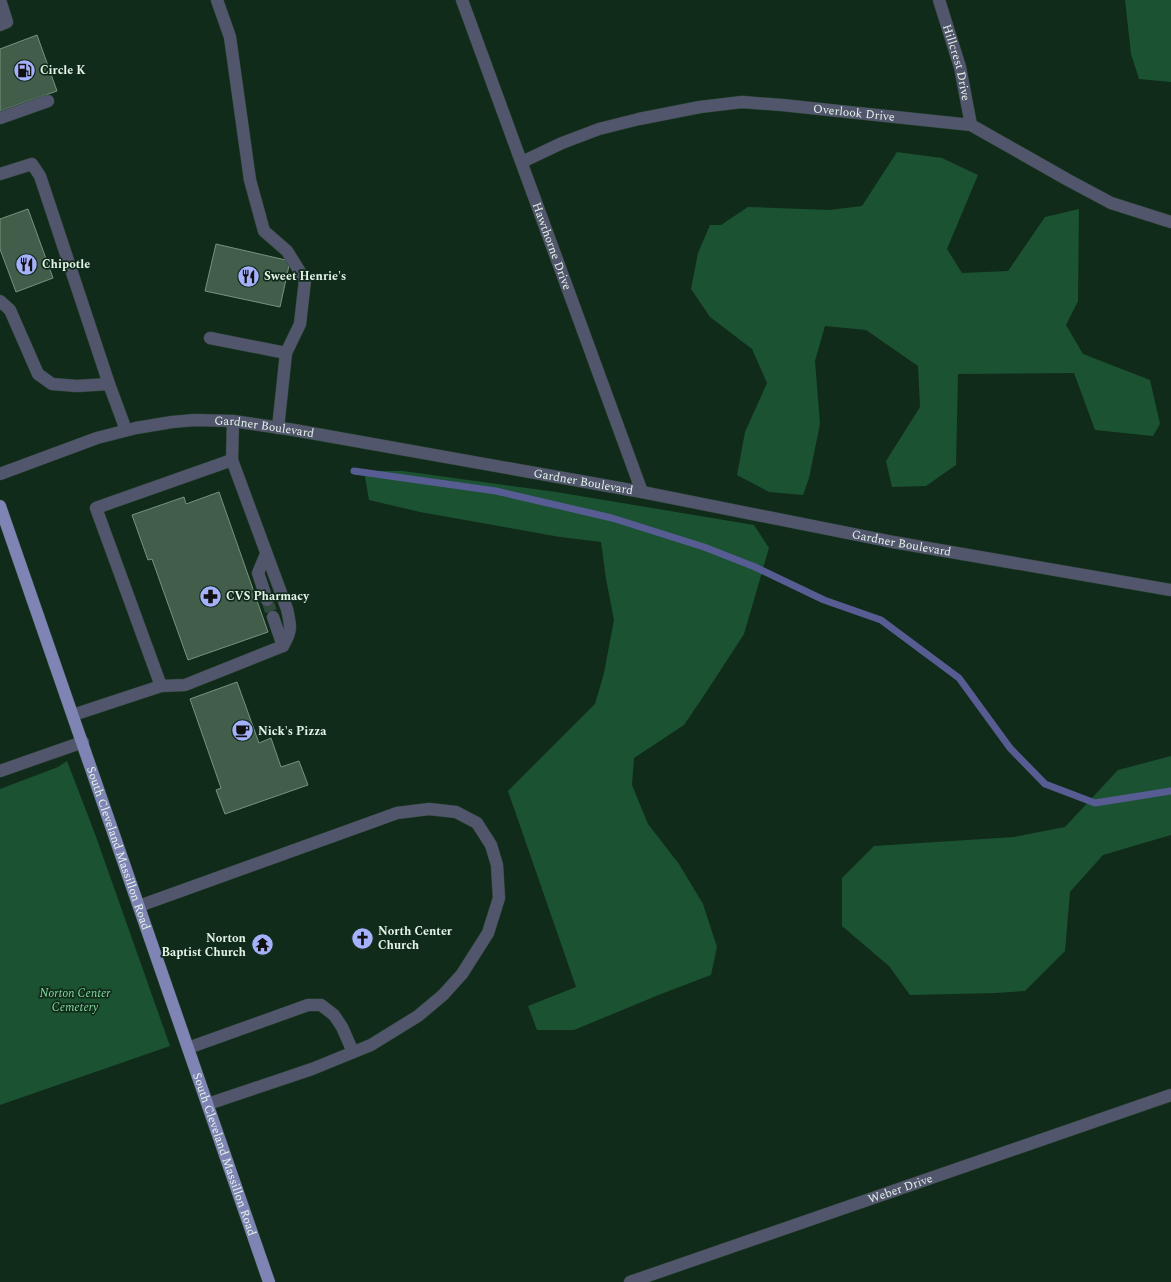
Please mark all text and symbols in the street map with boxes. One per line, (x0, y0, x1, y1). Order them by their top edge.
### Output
street label: Hillcrest Drive (937, 22, 975, 103)
fuel station icon: Circle K (12, 57, 38, 83)
place label: Circle K (40, 61, 86, 80)
street label: Overlook Drive (812, 99, 896, 127)
street label: Hawthorne Drive (527, 200, 576, 293)
restaurant icon: Chipotle (14, 251, 40, 277)
place label: Chipotle (42, 255, 90, 274)
restaurant icon: Sweet Henrie's (235, 263, 261, 289)
place label: Sweet Henrie's (264, 267, 346, 286)
street label: Gardner Boulevard (214, 412, 316, 443)
street label: Gardner Boulevard (532, 464, 635, 500)
street label: Gardner Boulevard (850, 525, 953, 562)
pharmacy icon: CVS Pharmacy (197, 583, 223, 609)
place label: CVS Pharmacy (226, 587, 310, 606)
cafe icon: Nick's Pizza (230, 718, 256, 744)
place label: Nick's Pizza (258, 722, 327, 741)
street label: South Cleveland Massillon Road (81, 764, 155, 933)
place label: North Center Church (378, 922, 453, 955)
church icon: North Center Church (350, 925, 376, 951)
place label: Norton Baptist Church (161, 929, 247, 962)
temple icon: Norton Baptist Church (249, 932, 275, 958)
park label: Norton Center Cemetery (40, 984, 111, 1017)
street label: South Cleveland Massillon Road (187, 1070, 261, 1239)
street label: Weber Drive (866, 1169, 935, 1209)

